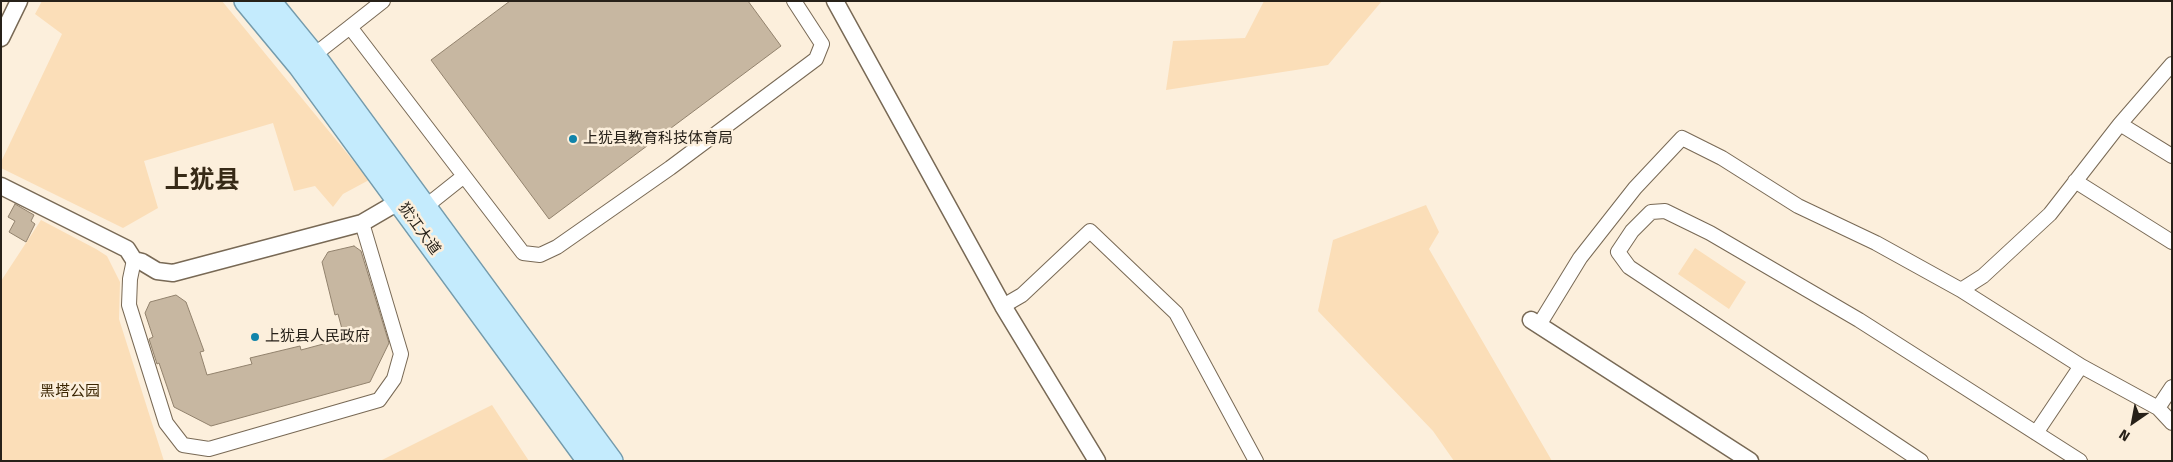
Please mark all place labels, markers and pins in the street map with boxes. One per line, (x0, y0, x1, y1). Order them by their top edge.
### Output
place label: 上犹县教育科技体育局 (583, 130, 733, 148)
marker: 上犹县教育科技体育局 (567, 133, 579, 145)
place label: 上犹县人民政府 (265, 328, 370, 346)
marker: 上犹县人民政府 (249, 331, 261, 343)

